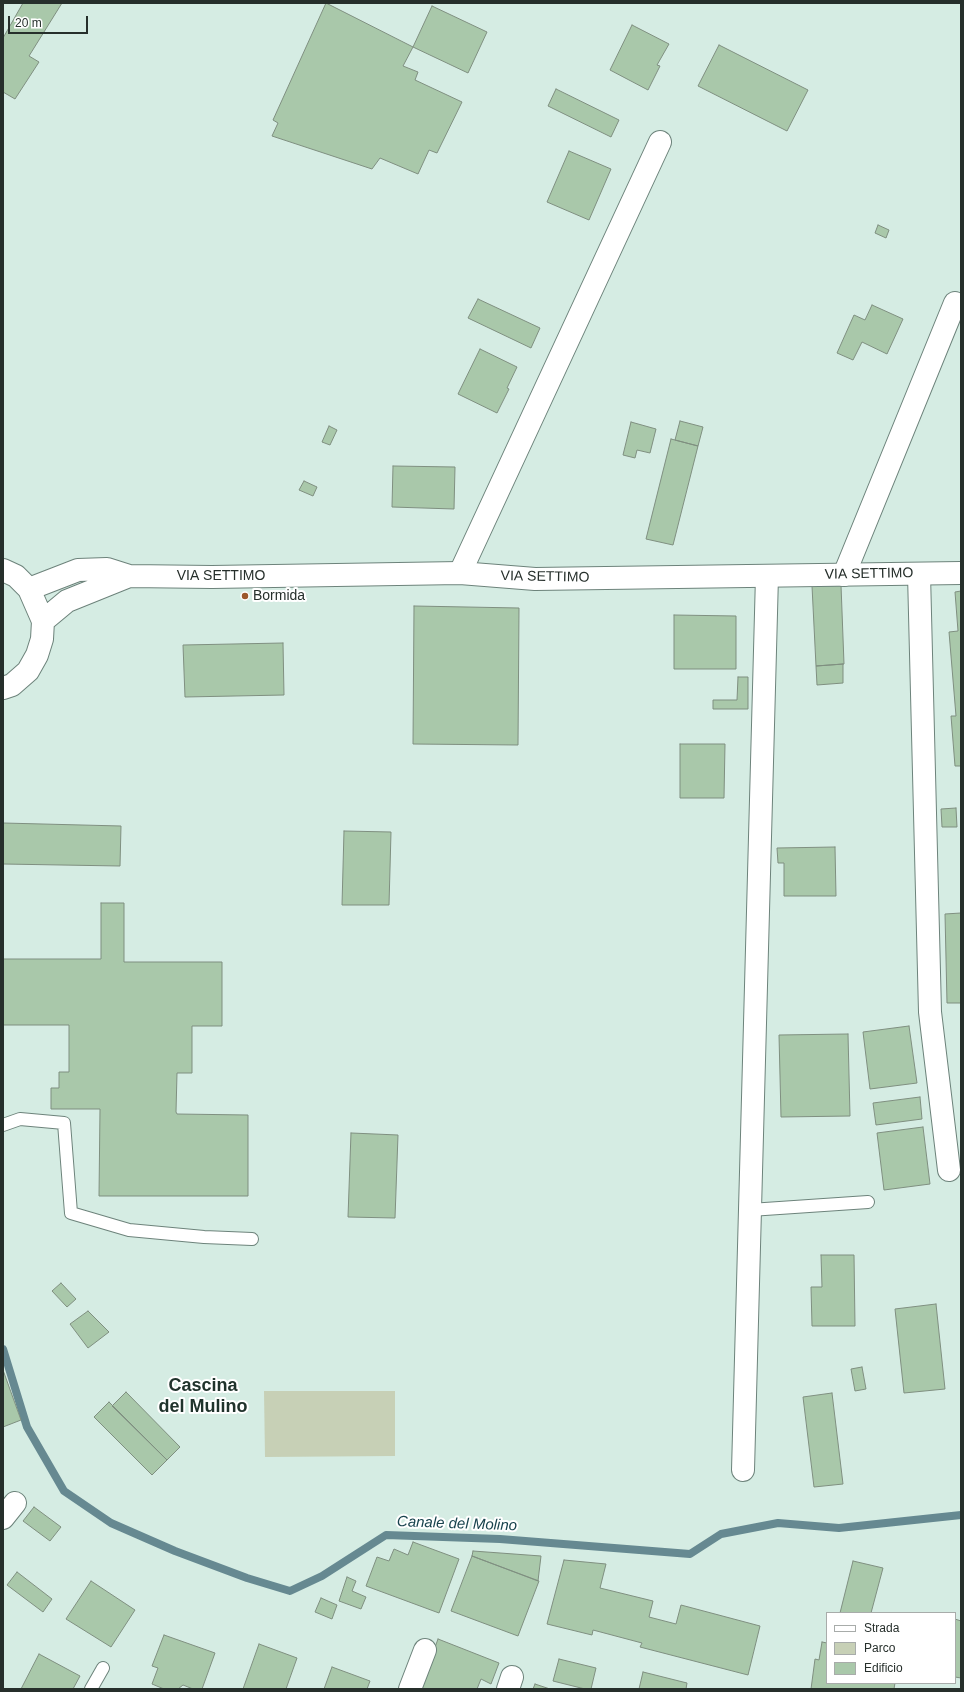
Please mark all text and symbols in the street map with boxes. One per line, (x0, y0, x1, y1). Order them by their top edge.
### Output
scale bar (10, 8, 90, 34)
text: 20 m (15, 16, 42, 30)
street label: VIA SETTIMO (825, 565, 913, 583)
street label: VIA SETTIMO (177, 568, 265, 584)
street label: VIA SETTIMO (501, 568, 589, 586)
place label: Bormida (253, 588, 305, 604)
marker: Bormida (240, 591, 250, 601)
district label: Cascina del Mulino (159, 1375, 247, 1418)
water label: Canale del Molino (397, 1513, 517, 1535)
legend (826, 1612, 956, 1684)
text: Strada (864, 1621, 899, 1635)
text: Parco (864, 1641, 895, 1655)
text: Edificio (864, 1661, 903, 1675)

